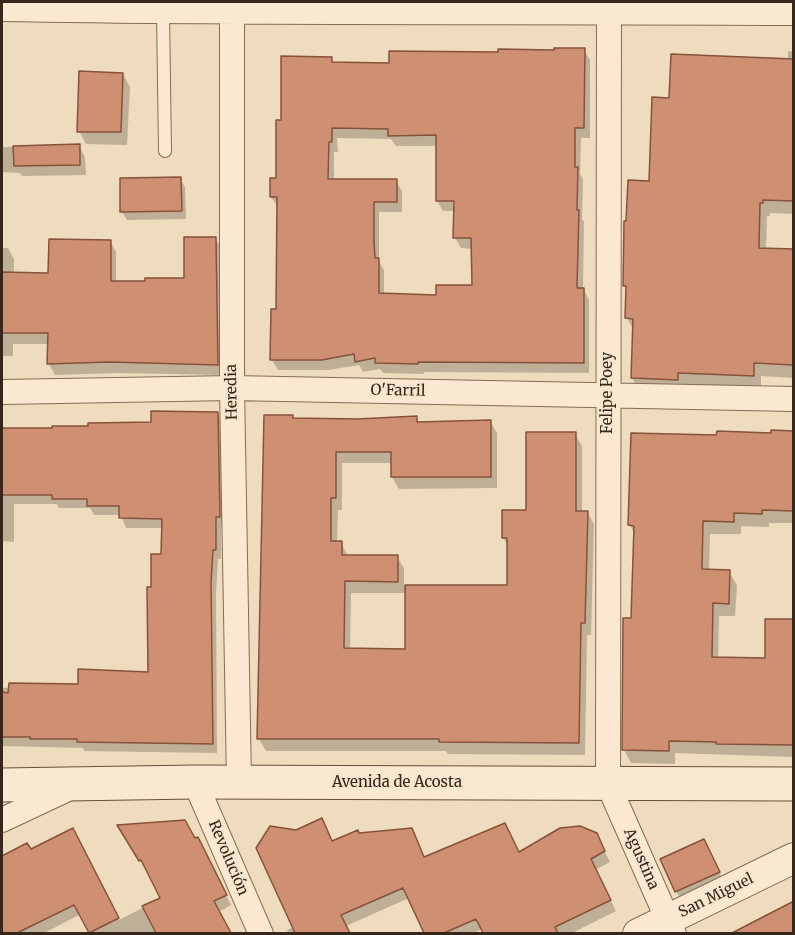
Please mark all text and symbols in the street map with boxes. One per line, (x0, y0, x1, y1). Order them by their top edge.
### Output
street label: Felipe Poey (599, 352, 617, 434)
street label: Heredia (223, 364, 241, 420)
street label: O'Farril (370, 382, 426, 400)
street label: Avenida de Acosta (332, 774, 462, 792)
street label: Revolución (204, 818, 252, 898)
street label: Agustina (620, 826, 662, 892)
street label: San Miguel (676, 870, 756, 922)

